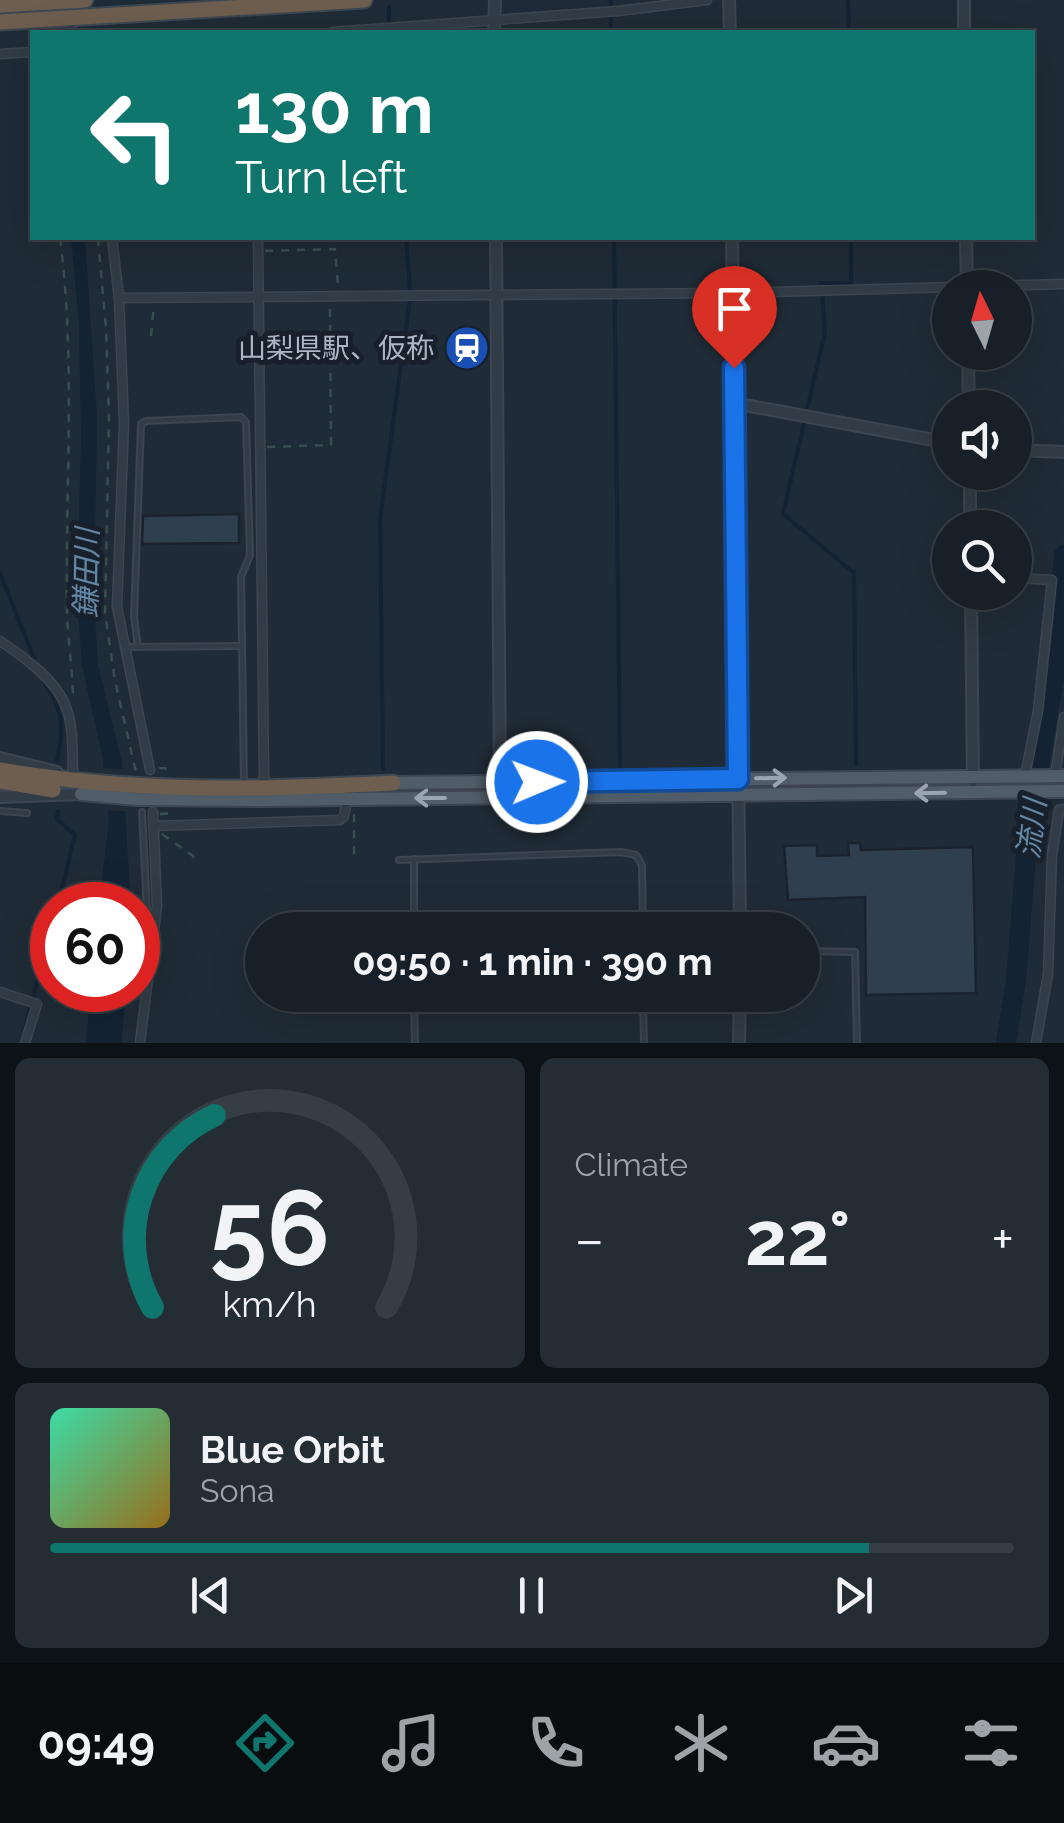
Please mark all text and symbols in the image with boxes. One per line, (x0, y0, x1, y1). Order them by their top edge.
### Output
text: 130 m (235, 67, 434, 149)
icon: left (70, 70, 200, 200)
text: Turn left (235, 151, 407, 204)
pin (692, 266, 777, 369)
north arrow (932, 270, 1032, 370)
map controls (932, 270, 1032, 610)
icon: arrive (707, 281, 762, 336)
station icon: 山梨県駅、仮称 (444, 325, 490, 371)
place label: 山梨県駅、仮称 (238, 332, 434, 365)
button: sound (932, 390, 1032, 490)
button: search (932, 510, 1032, 610)
water label: 鎌田川 (68, 525, 105, 618)
position arrow (485, 730, 589, 834)
one-way arrow (754, 769, 786, 788)
one-way arrow (915, 784, 947, 803)
one-way arrow (415, 788, 448, 808)
water label: 流川 (1010, 794, 1053, 861)
speed limit sign: 60 (30, 882, 160, 1012)
text: 09:50 · 1 min · 390 m (352, 939, 713, 984)
text: Climate (575, 1146, 688, 1183)
text: 56 (209, 1167, 330, 1289)
text: 22° (745, 1194, 850, 1283)
text: − (575, 1207, 604, 1272)
text: + (991, 1207, 1014, 1272)
text: km/h (223, 1283, 317, 1325)
text: Blue Orbit (200, 1427, 385, 1472)
text: Sona (200, 1472, 275, 1509)
icon: previous (183, 1568, 238, 1623)
icon: pause (504, 1568, 559, 1623)
icon: next (826, 1568, 881, 1623)
icon: directions (230, 1708, 300, 1778)
icon: music (376, 1708, 446, 1778)
icon: phone (521, 1708, 591, 1778)
icon: climate (666, 1708, 736, 1778)
icon: car (811, 1708, 881, 1778)
icon: filters (956, 1708, 1026, 1778)
text: 09:49 (38, 1717, 155, 1770)

